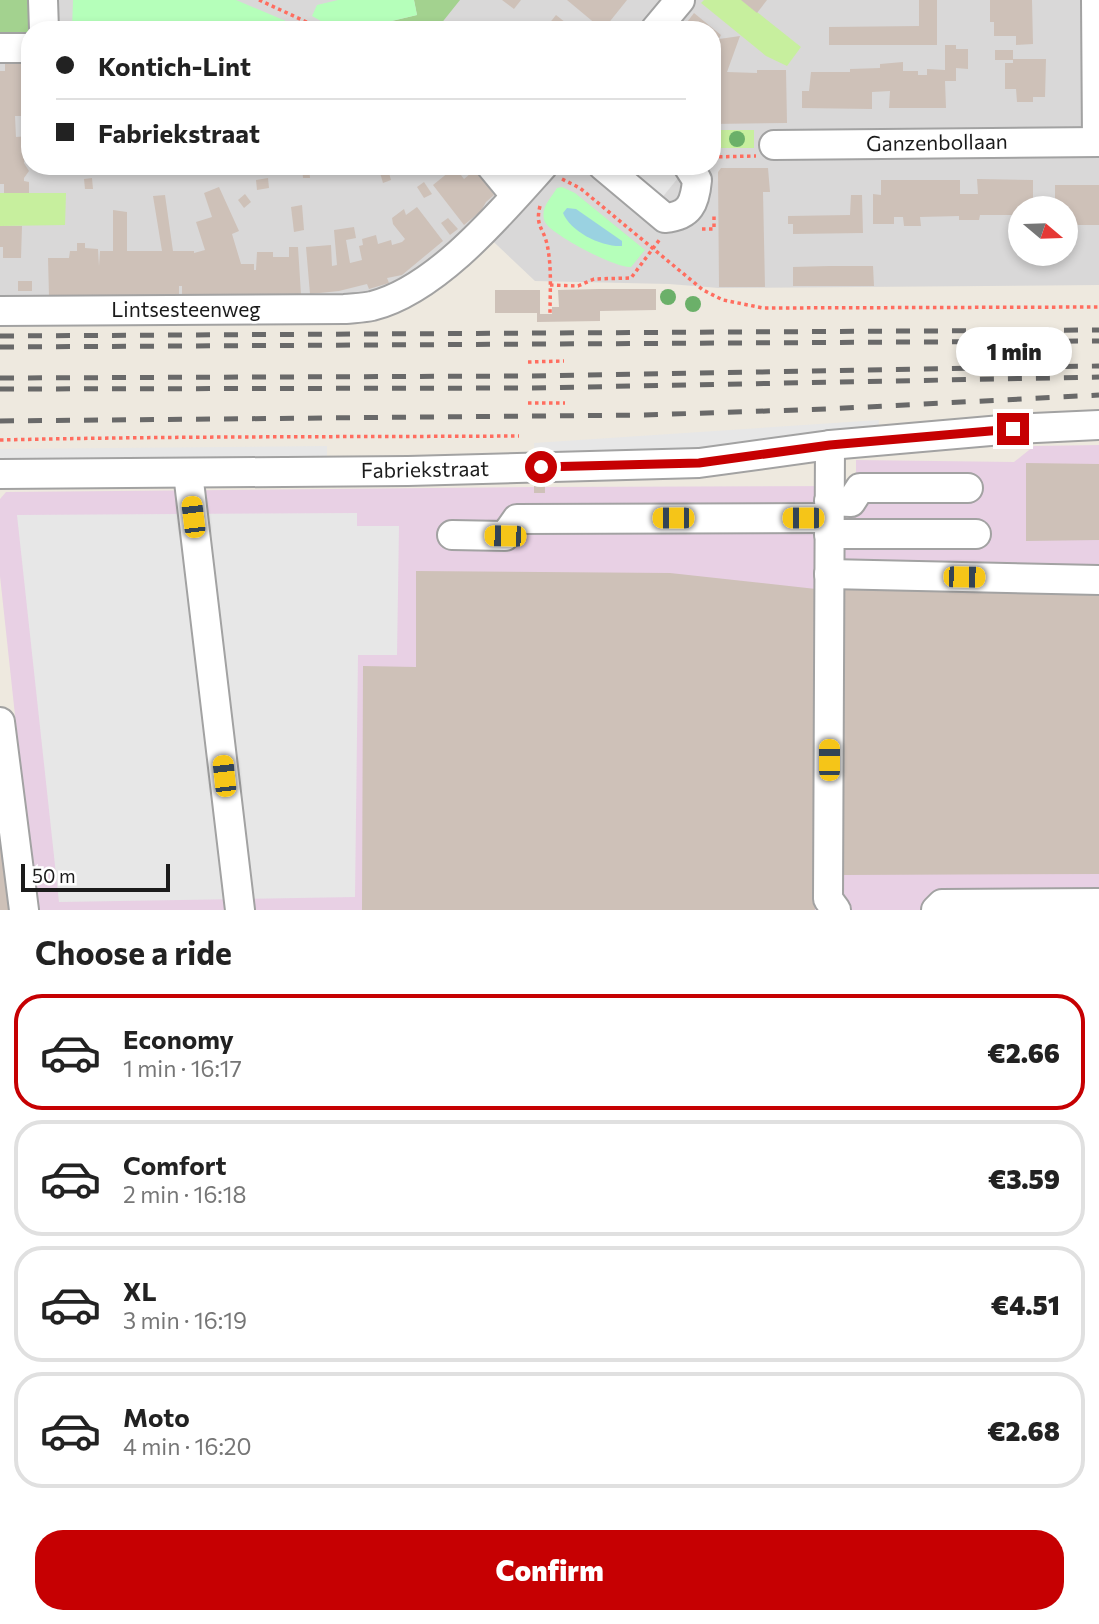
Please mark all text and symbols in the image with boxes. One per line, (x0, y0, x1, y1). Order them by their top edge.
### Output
text: Kontich-Lint (98, 50, 251, 81)
text: Fabriekstraat (98, 117, 260, 148)
street label: Ganzenbollaan (866, 128, 1008, 155)
north arrow (1008, 196, 1078, 266)
map controls (1008, 196, 1078, 266)
street label: Lintsesteenweg (111, 296, 261, 321)
callout: 1 min (955, 328, 1071, 376)
text: 1 min (986, 337, 1042, 365)
route end (997, 413, 1029, 445)
route start (525, 451, 557, 483)
street label: Fabriekstraat (361, 455, 489, 482)
car (181, 495, 206, 539)
car (653, 508, 695, 529)
car (783, 508, 825, 529)
car (484, 525, 527, 547)
car (943, 566, 986, 588)
car (819, 739, 840, 781)
car (212, 754, 237, 798)
scale bar (21, 861, 170, 893)
text: 50 m (32, 864, 76, 887)
text: Choose a ride (35, 932, 232, 972)
icon: car (39, 1021, 102, 1084)
text: Economy (123, 1023, 234, 1054)
text: €2.66 (987, 1037, 1060, 1068)
text: 1 min · 16:17 (123, 1054, 242, 1082)
icon: car (39, 1147, 102, 1210)
text: Comfort (123, 1149, 226, 1180)
text: €3.59 (988, 1163, 1060, 1194)
text: 2 min · 16:18 (123, 1180, 247, 1208)
icon: car (39, 1273, 102, 1336)
text: XL (123, 1275, 157, 1306)
text: €4.51 (991, 1289, 1060, 1320)
text: 3 min · 16:19 (123, 1306, 247, 1334)
icon: car (39, 1399, 102, 1462)
text: Moto (123, 1401, 190, 1432)
text: €2.68 (987, 1415, 1060, 1446)
text: 4 min · 16:20 (123, 1432, 252, 1460)
button: Confirm (35, 1530, 1064, 1610)

